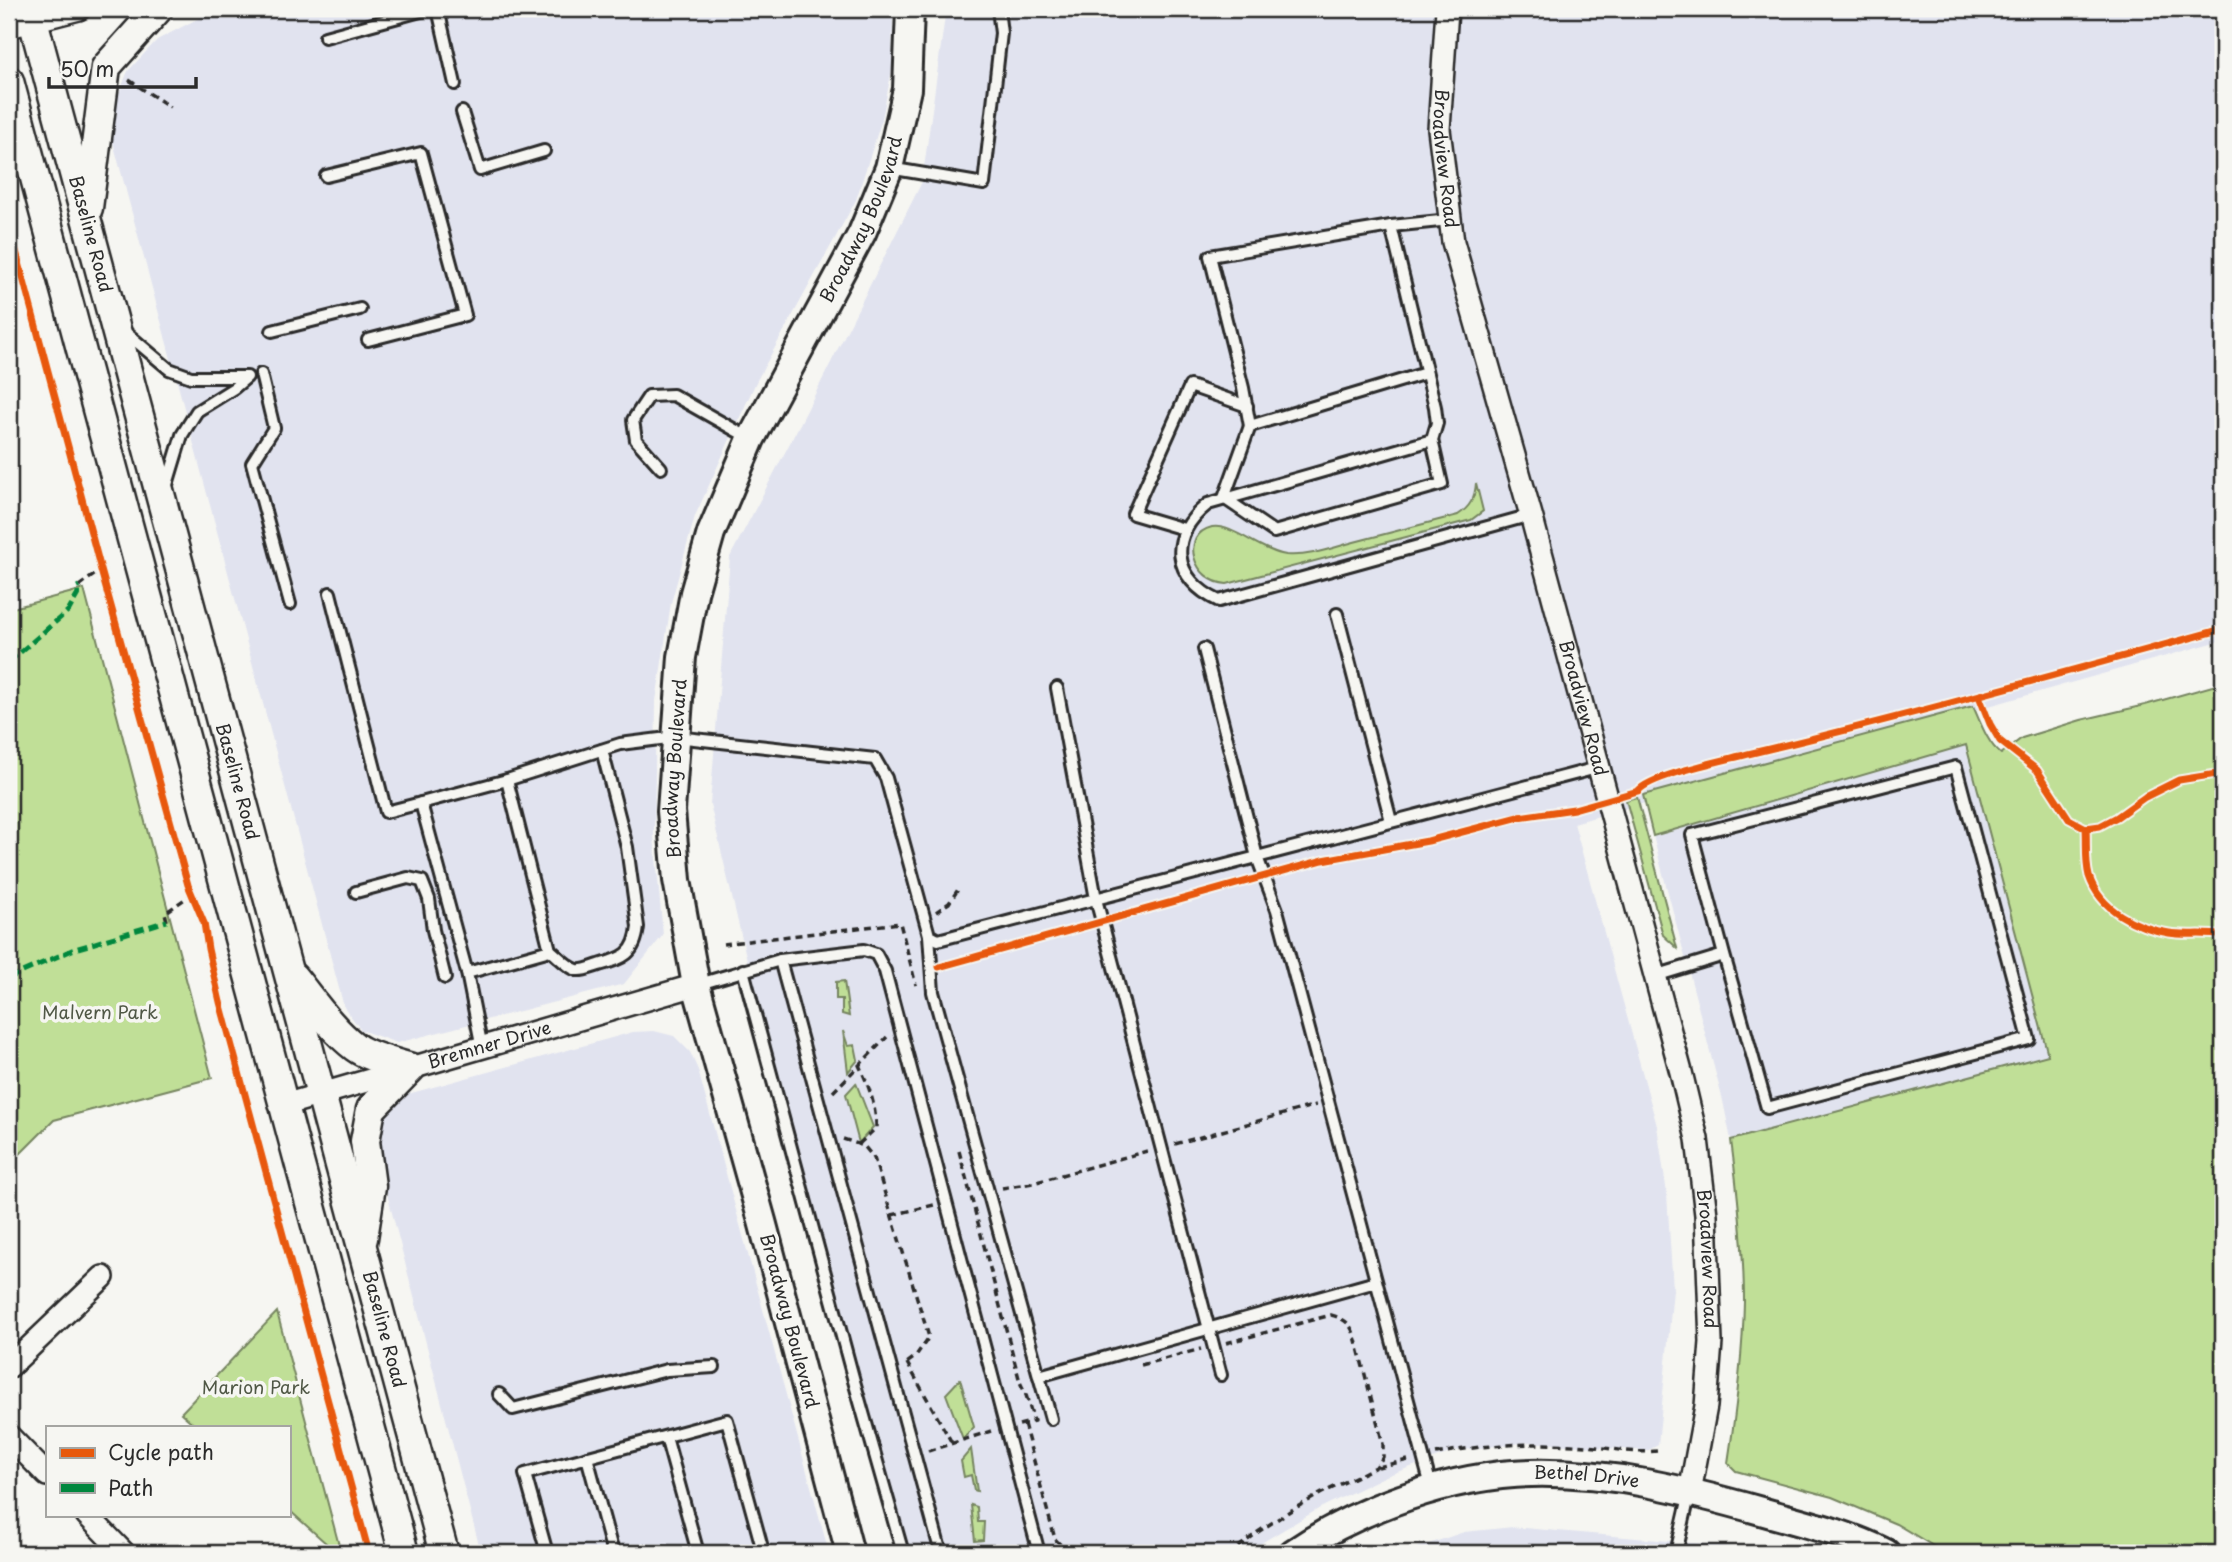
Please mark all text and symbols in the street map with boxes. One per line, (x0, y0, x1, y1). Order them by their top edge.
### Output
scale bar (49, 46, 196, 90)
text: 50 m (60, 52, 114, 84)
street label: Broadview Road (1427, 88, 1466, 229)
street label: Broadway Boulevard (812, 133, 908, 307)
street label: Baseline Road (63, 172, 120, 295)
street label: Broadview Road (1553, 637, 1616, 779)
street label: Broadway Boulevard (656, 678, 692, 860)
street label: Baseline Road (210, 720, 267, 843)
park label: Malvern Park (42, 998, 158, 1025)
street label: Bremner Drive (424, 1013, 554, 1074)
street label: Broadview Road (1691, 1187, 1725, 1329)
street label: Broadway Boulevard (754, 1230, 827, 1411)
street label: Baseline Road (357, 1267, 414, 1391)
park label: Marion Park (202, 1373, 310, 1400)
legend (46, 1426, 290, 1516)
text: Cycle path (108, 1435, 214, 1467)
street label: Bethel Drive (1534, 1458, 1642, 1494)
text: Path (108, 1471, 153, 1503)

